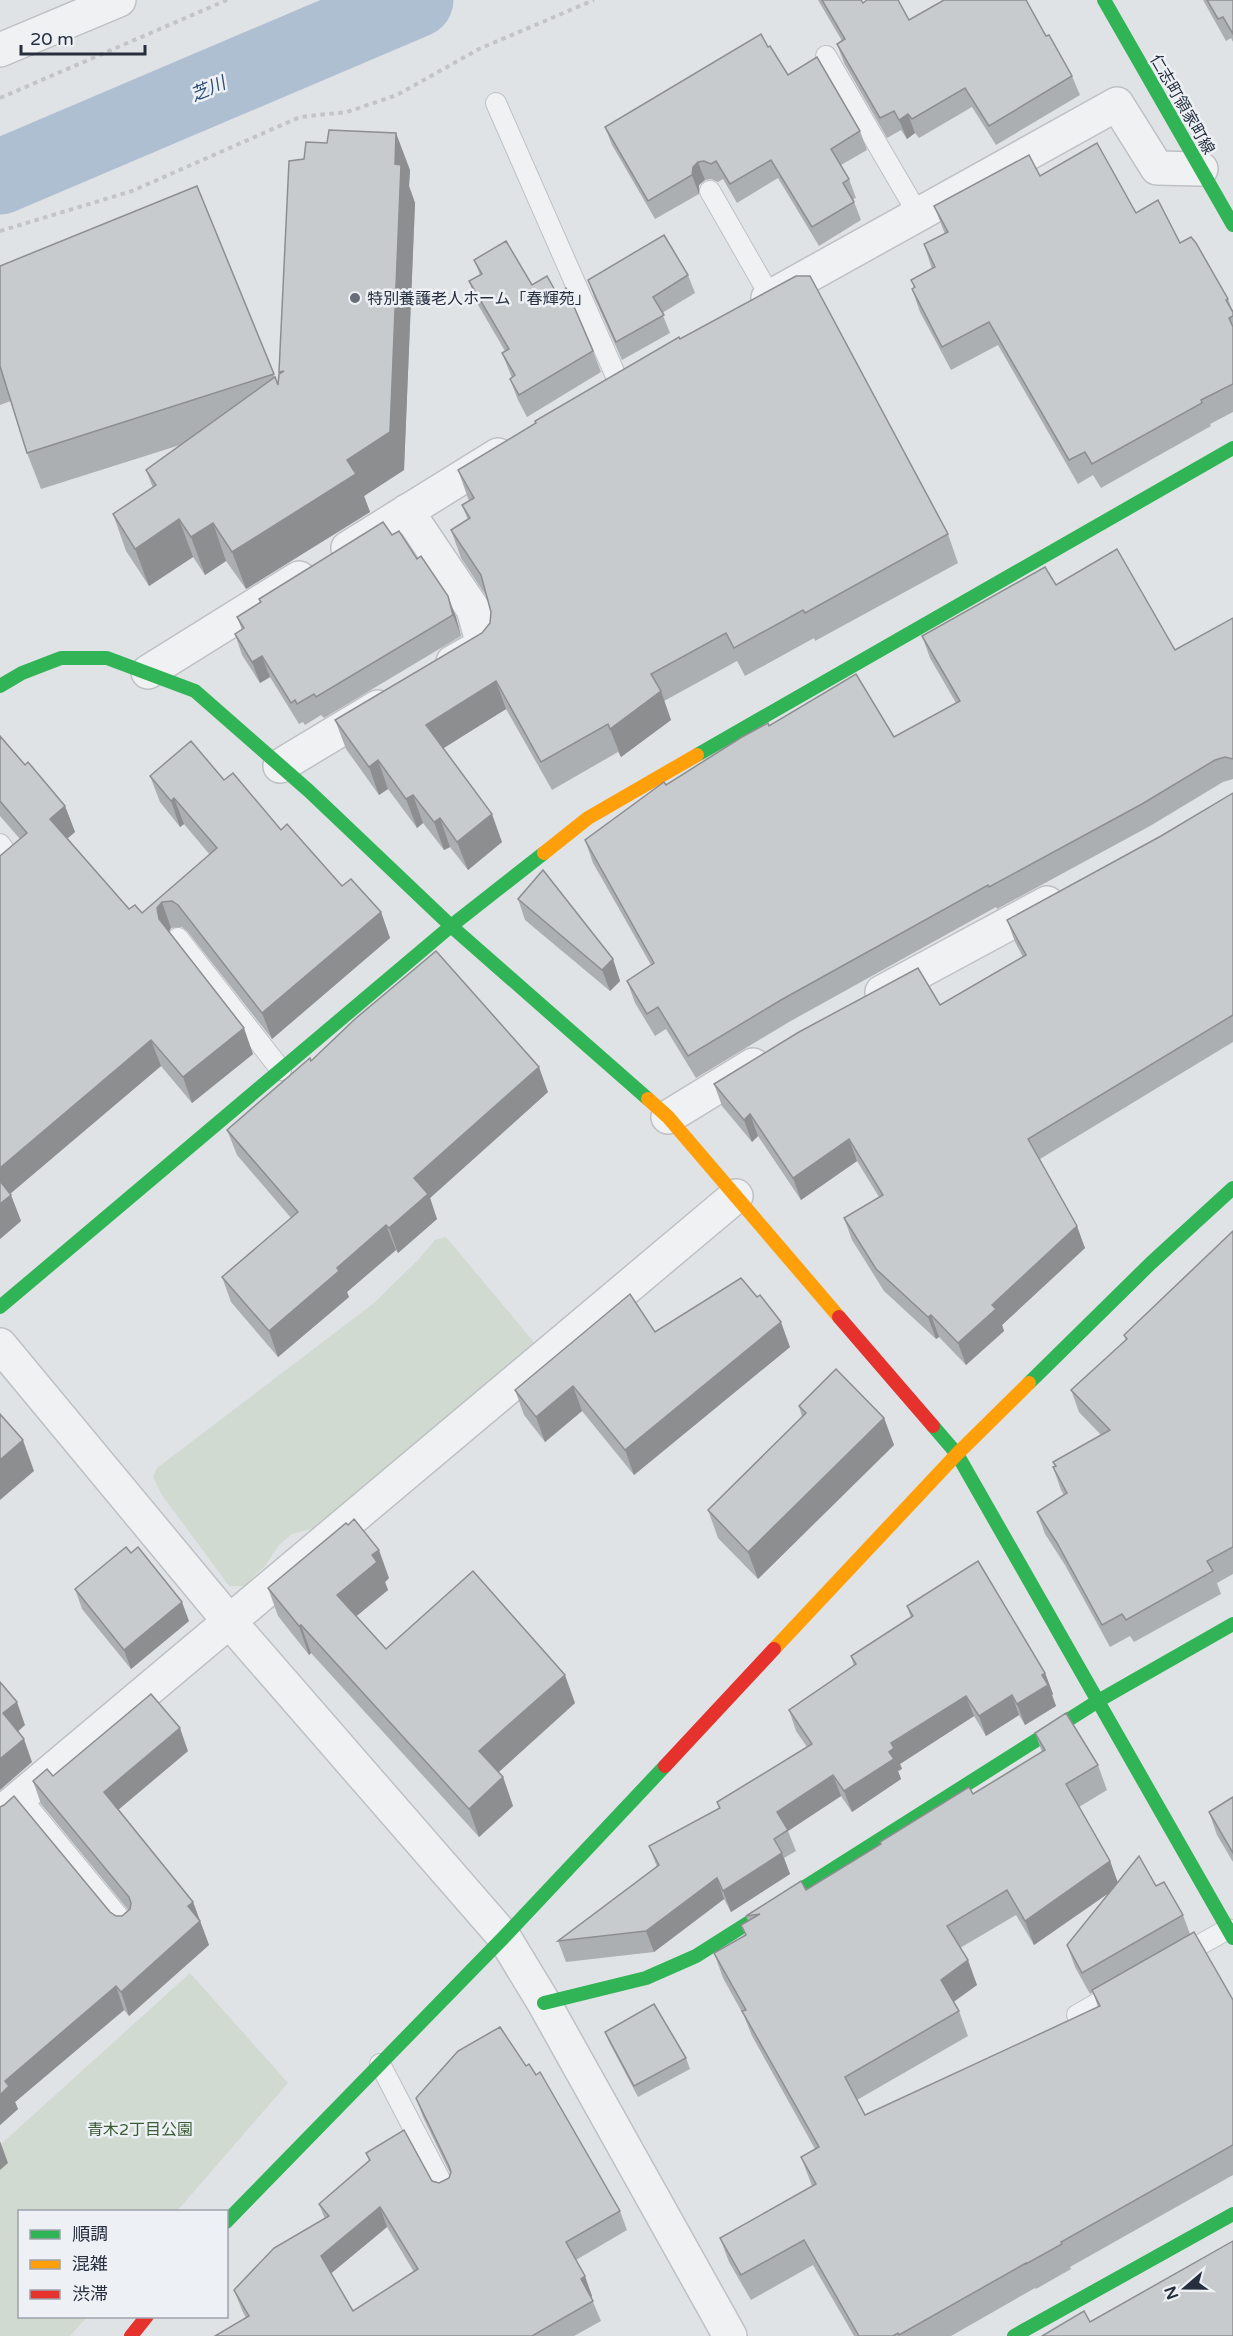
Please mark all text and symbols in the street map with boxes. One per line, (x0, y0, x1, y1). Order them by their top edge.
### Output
scale bar (21, 18, 146, 56)
text: 20 m (30, 28, 74, 50)
street label: 仁志町領家町線 (1145, 51, 1219, 158)
water label: 芝川 (187, 71, 231, 106)
place label: 特別養護老人ホーム「春輝苑」 (367, 289, 591, 309)
marker: 特別養護老人ホーム「春輝苑」 (348, 291, 362, 305)
park label: 青木2丁目公園 (87, 2120, 193, 2140)
legend (18, 2210, 228, 2318)
text: 順調 (72, 2223, 108, 2245)
text: 混雑 (72, 2253, 108, 2275)
north arrow (1155, 2258, 1215, 2318)
text: 渋滞 (72, 2283, 108, 2305)
text: N (1160, 2283, 1183, 2302)

